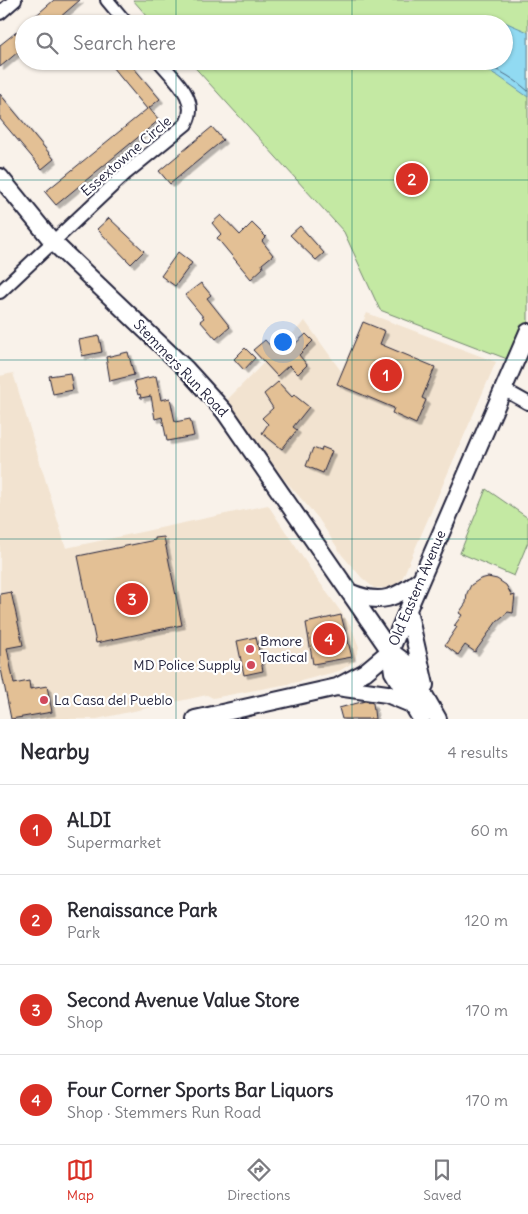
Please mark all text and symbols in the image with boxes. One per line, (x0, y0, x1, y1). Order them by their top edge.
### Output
search box (15, 15, 513, 70)
icon: search (33, 29, 61, 57)
text: Search here (73, 31, 176, 55)
street label: Essextowne Circle (77, 112, 175, 200)
pin: 2 (396, 160, 428, 198)
street label: Stemmers Run Road (130, 316, 232, 420)
your location (270, 329, 296, 355)
pin: 1 (370, 356, 402, 394)
street label: Old Eastern Avenue (384, 527, 450, 649)
pin: 3 (116, 580, 148, 618)
pin: 4 (313, 620, 345, 658)
place label: Bmore Tactical (260, 632, 307, 666)
marker: Bmore Tactical (244, 643, 256, 655)
place label: MD Police Supply (133, 656, 241, 674)
marker: MD Police Supply (245, 659, 257, 671)
place label: La Casa del Pueblo (54, 691, 173, 709)
marker: La Casa del Pueblo (38, 694, 50, 706)
text: Nearby (20, 738, 90, 765)
text: 4 results (447, 742, 508, 762)
text: ALDI (67, 808, 111, 832)
text: 1 (33, 820, 39, 840)
text: 60 m (470, 820, 508, 840)
text: Supermarket (67, 832, 161, 852)
text: Renaissance Park (67, 898, 218, 922)
text: 2 (32, 910, 40, 930)
text: 120 m (465, 910, 508, 930)
text: Park (67, 922, 100, 942)
text: Second Avenue Value Store (67, 988, 300, 1012)
text: 3 (31, 1000, 41, 1020)
text: 170 m (465, 1000, 508, 1020)
text: Shop (67, 1012, 103, 1032)
text: Four Corner Sports Bar Liquors (67, 1078, 333, 1102)
text: 4 (31, 1090, 41, 1110)
text: 170 m (465, 1090, 508, 1110)
text: Shop · Stemmers Run Road (67, 1102, 261, 1122)
tab: Map (66, 1156, 94, 1204)
tab: Directions (227, 1156, 290, 1204)
tab: Saved (423, 1156, 462, 1204)

